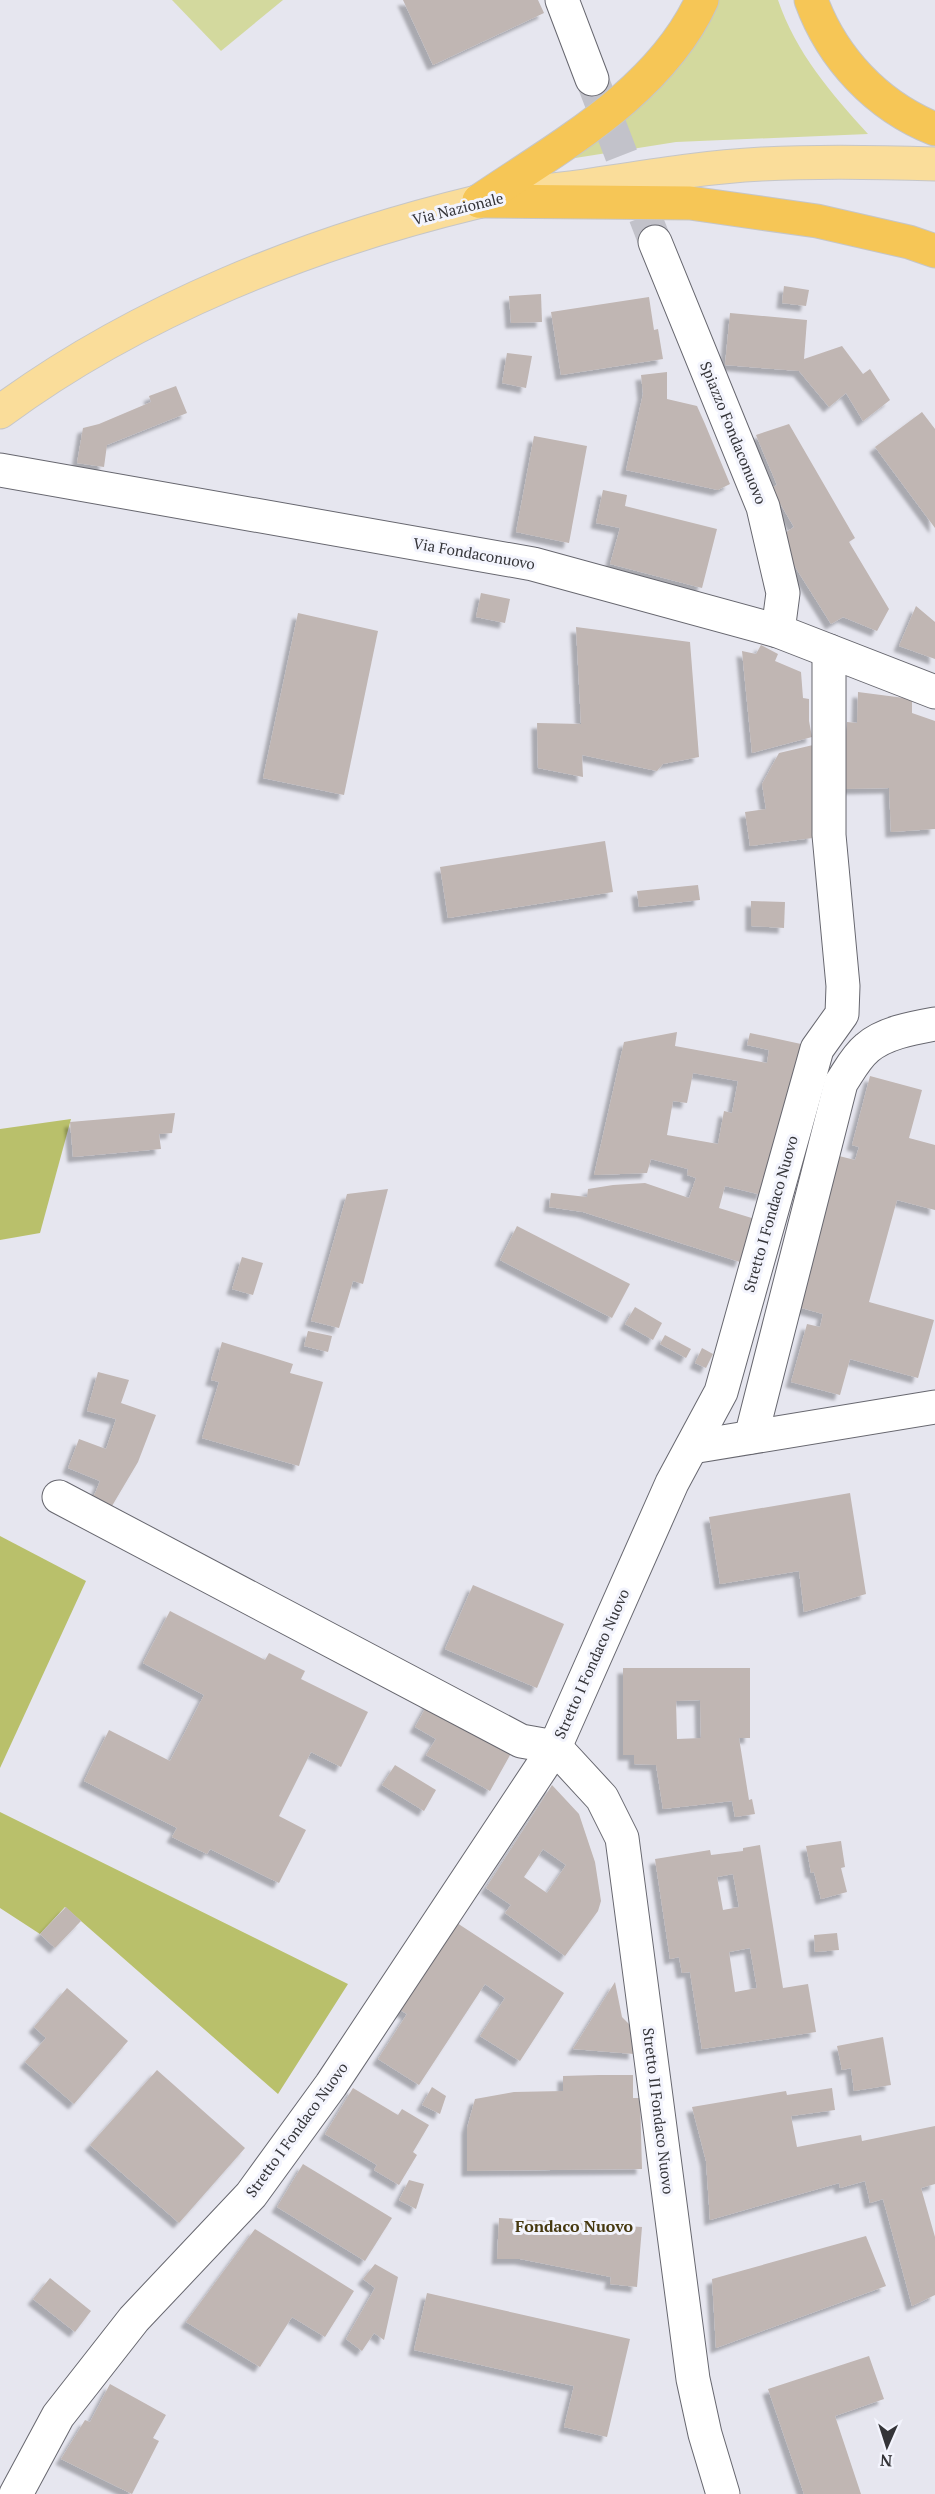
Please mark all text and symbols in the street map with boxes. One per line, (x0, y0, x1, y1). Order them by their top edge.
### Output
street label: Via Nazionale (410, 187, 505, 229)
street label: Spiazzo Fondaconuovo (696, 358, 772, 507)
street label: Via Fondaconuovo (412, 532, 537, 574)
street label: Stretto I Fondaco Nuovo (738, 1133, 802, 1294)
street label: Stretto I Fondaco Nuovo (549, 1586, 633, 1742)
street label: Stretto II Fondaco Nuovo (639, 2027, 679, 2195)
street label: Stretto I Fondaco Nuovo (240, 2058, 352, 2201)
district label: Fondaco Nuovo (515, 2215, 634, 2237)
north arrow (857, 2416, 917, 2476)
text: N (880, 2450, 893, 2472)

